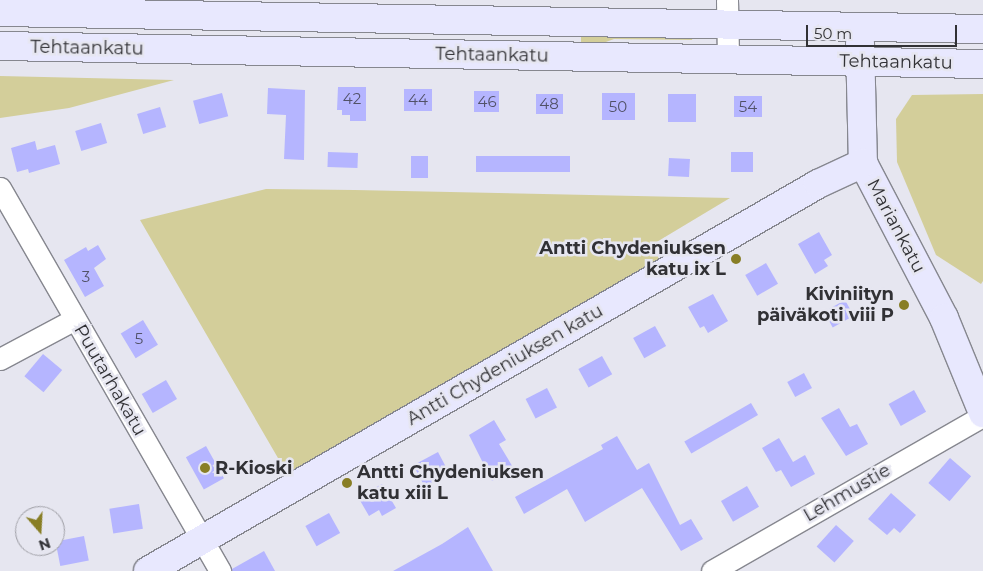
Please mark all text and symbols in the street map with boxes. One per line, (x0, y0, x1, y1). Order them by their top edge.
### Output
scale bar (808, 15, 959, 47)
text: 50 m (814, 24, 852, 43)
street label: Tehtaankatu (30, 36, 144, 60)
street label: Tehtaankatu (435, 43, 549, 67)
street label: Tehtaankatu (839, 50, 953, 74)
house number: 42 (343, 90, 361, 108)
house number: 44 (408, 91, 428, 109)
house number: 46 (477, 93, 497, 111)
house number: 48 (539, 95, 559, 113)
house number: 50 (609, 98, 627, 116)
house number: 54 (739, 98, 757, 116)
street label: Mariankatu (862, 175, 930, 277)
place label: Antti Chydeniuksen katu ix L (539, 238, 726, 280)
marker: Antti Chydeniuksen katu ix L (730, 253, 742, 265)
house number: 3 (82, 268, 90, 286)
place label: Kiviniityn päiväkoti viii P (757, 284, 894, 326)
marker: Kiviniityn päiväkoti viii P (898, 299, 910, 311)
street label: Antti Chydeniuksen katu (403, 300, 607, 430)
street label: Puutarhakatu (69, 320, 151, 440)
house number: 5 (135, 330, 143, 348)
place label: R-Kioski (215, 457, 292, 479)
street label: Lehmustie (800, 460, 894, 526)
marker: R-Kioski (199, 462, 211, 474)
place label: Antti Chydeniuksen katu xiii L (357, 462, 544, 504)
marker: Antti Chydeniuksen katu xiii L (341, 477, 353, 489)
north arrow (15, 506, 65, 556)
text: N (36, 534, 53, 555)

